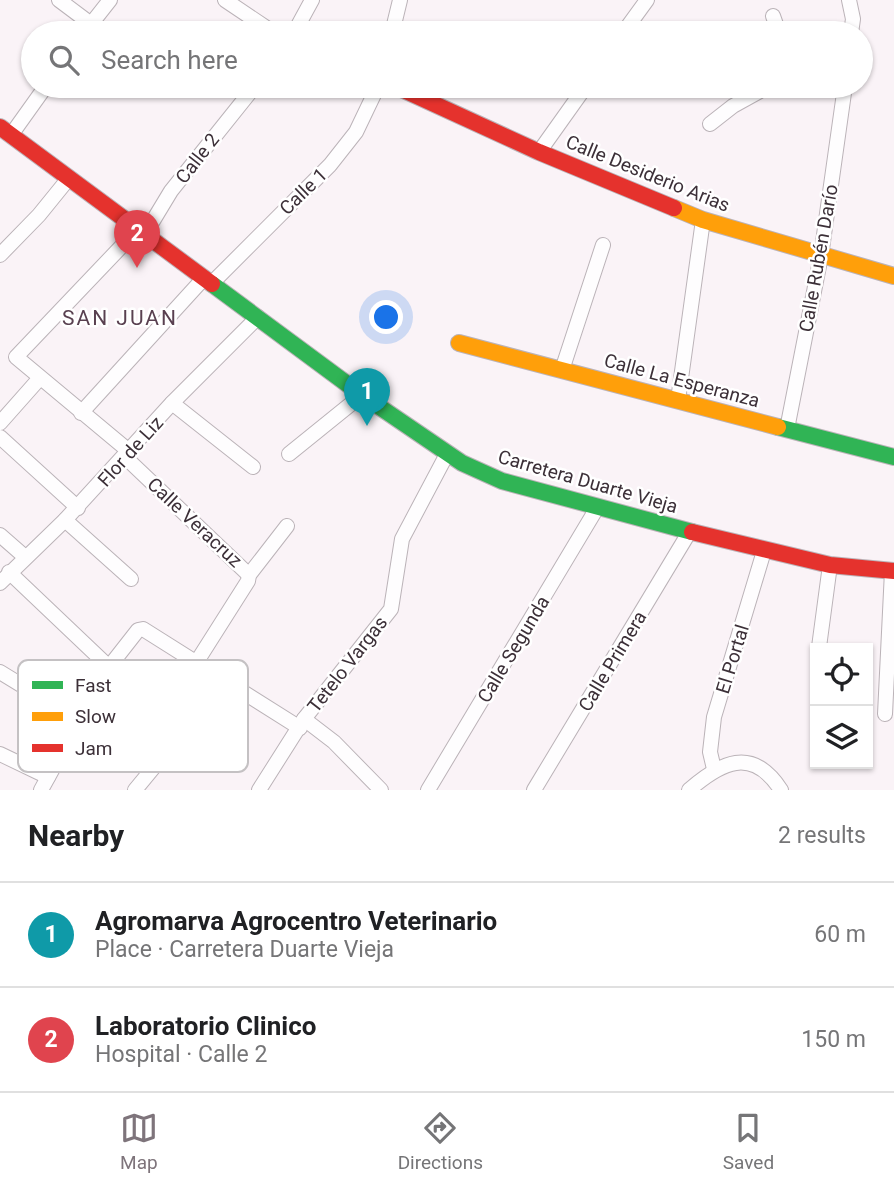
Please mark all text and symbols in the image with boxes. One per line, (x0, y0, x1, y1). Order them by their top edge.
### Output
search box (21, 21, 873, 98)
icon: search (45, 41, 83, 79)
text: Search here (101, 45, 238, 75)
street label: Calle 2 (171, 129, 224, 188)
street label: Calle Desiderio Arias (563, 130, 733, 217)
street label: Calle 1 (275, 163, 332, 220)
street label: Calle Rubén Darío (794, 182, 843, 334)
pin: 2 (114, 210, 160, 268)
your location (369, 300, 403, 334)
district label: SAN JUAN (62, 306, 178, 330)
street label: Calle La Esperanza (602, 349, 762, 412)
pin: 1 (344, 368, 390, 426)
street label: Flor de Liz (93, 411, 168, 491)
street label: Carretera Duarte Vieja (495, 445, 680, 518)
street label: Calle Veracruz (143, 473, 247, 572)
street label: Calle Segunda (472, 592, 554, 707)
street label: Calle Primera (573, 607, 651, 716)
street label: Tetelo Vargas (303, 612, 392, 717)
street label: El Portal (711, 622, 754, 696)
map controls (810, 643, 873, 769)
button: locate (810, 643, 873, 706)
legend (18, 660, 248, 772)
text: Fast (75, 674, 112, 697)
text: Slow (75, 705, 116, 728)
button: layers (810, 706, 873, 769)
text: Jam (75, 737, 112, 760)
text: Nearby (28, 818, 124, 853)
text: 2 results (778, 822, 866, 849)
text: Agromarva Agrocentro Veterinario (95, 906, 497, 936)
text: 1 (44, 921, 58, 948)
text: 60 m (814, 921, 866, 948)
text: Place · Carretera Duarte Vieja (95, 936, 394, 963)
text: Laboratorio Clinico (95, 1011, 316, 1041)
text: 2 (44, 1026, 58, 1053)
text: 150 m (801, 1026, 866, 1053)
text: Hospital · Calle 2 (95, 1041, 267, 1068)
tab: Map (120, 1109, 158, 1174)
tab: Directions (398, 1109, 483, 1174)
tab: Saved (723, 1109, 774, 1174)

